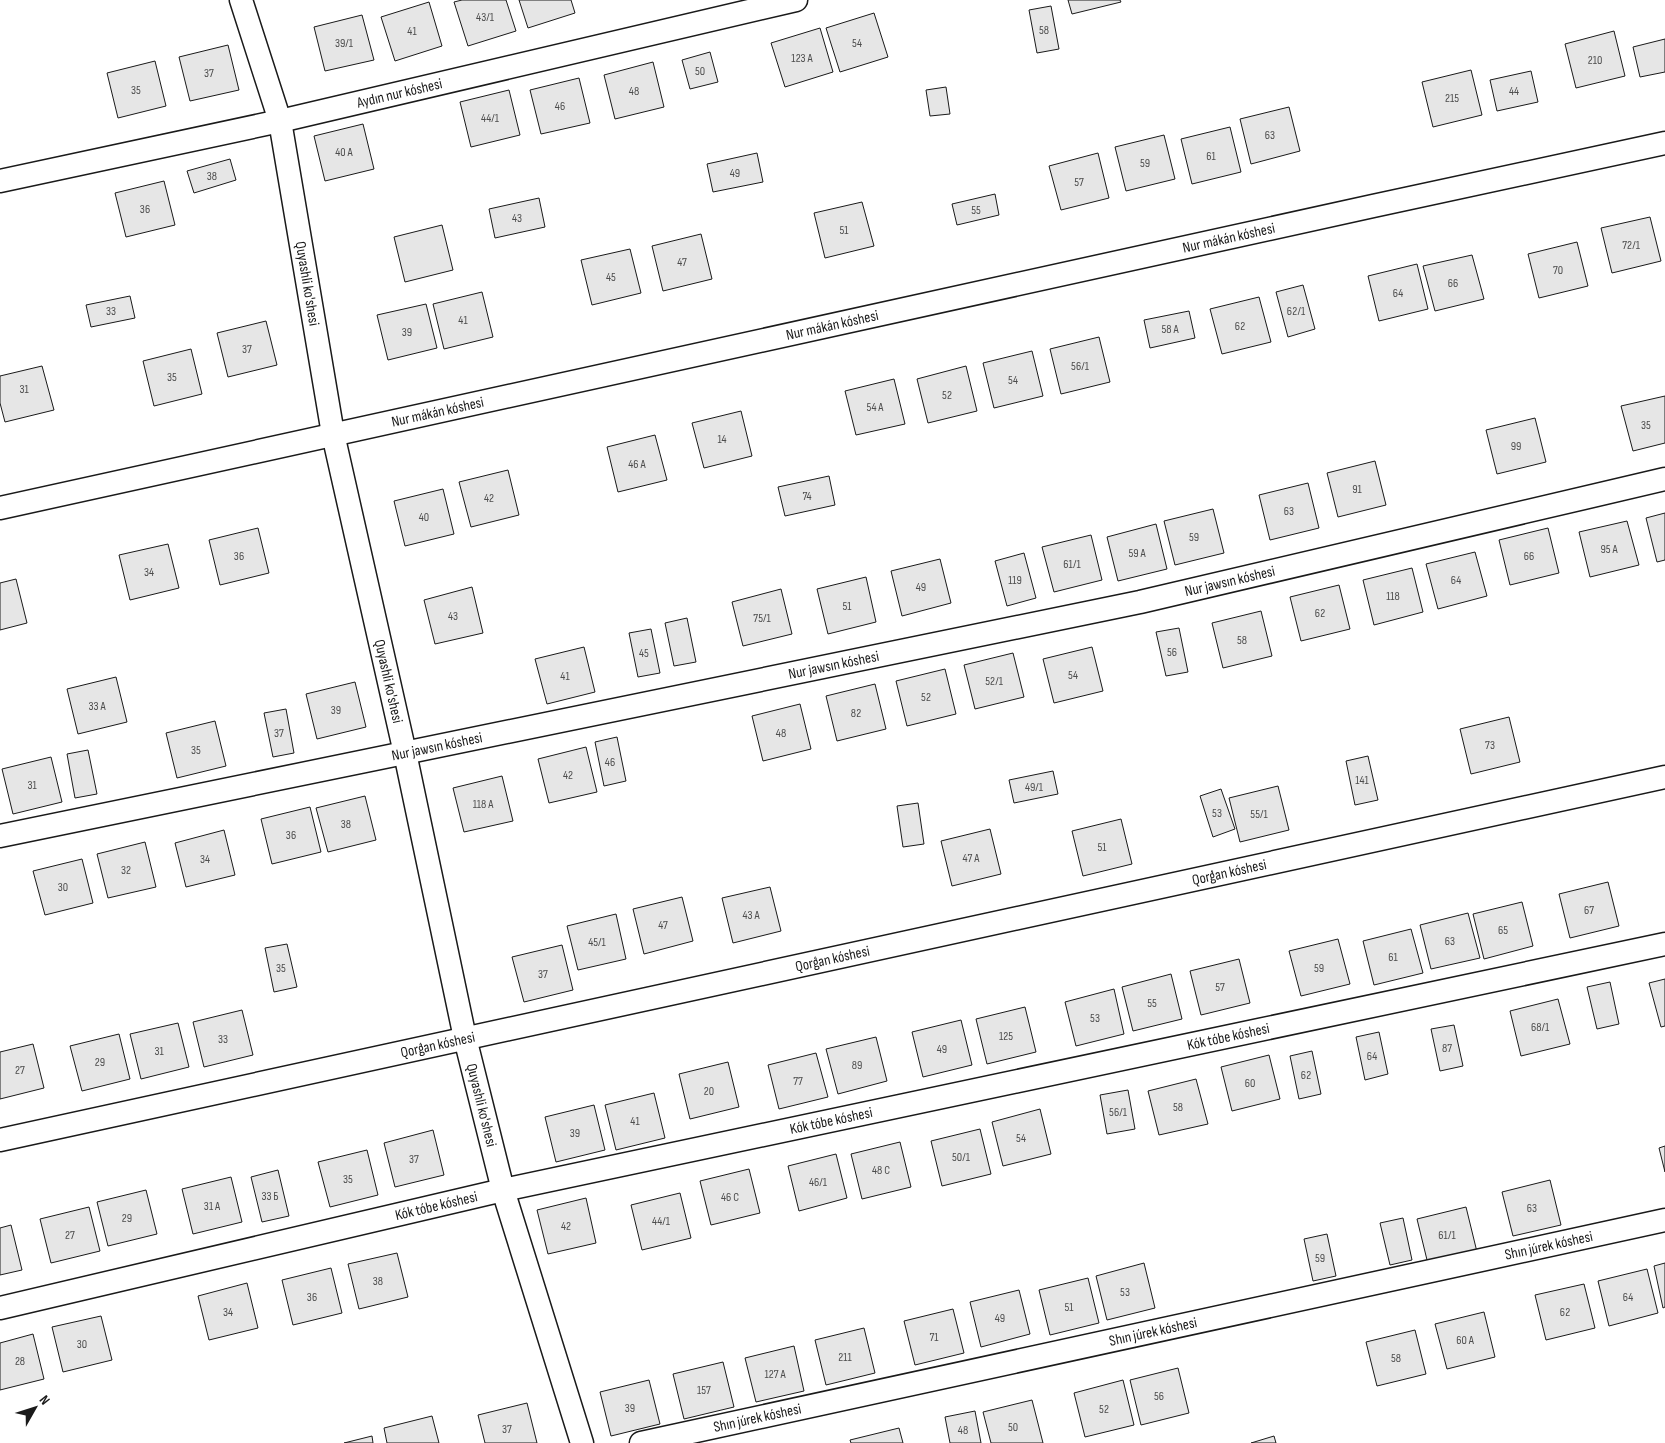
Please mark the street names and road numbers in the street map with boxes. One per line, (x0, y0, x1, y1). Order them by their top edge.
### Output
street label: Aydın nur kóshesi (354, 74, 444, 113)
street label: Nur mákán kóshesi (1181, 219, 1277, 258)
street label: Quyashli ko'shesi (291, 240, 324, 327)
street label: Nur mákán kóshesi (784, 306, 880, 345)
street label: Nur mákán kóshesi (390, 393, 486, 432)
street label: Nur jawsın kóshesi (1183, 562, 1277, 601)
street label: Quyashli ko'shesi (370, 638, 407, 725)
street label: Nur jawsın kóshesi (787, 647, 881, 684)
street label: Nur jawsın kóshesi (390, 728, 484, 765)
street label: Qorǵan kóshesi (1190, 855, 1268, 890)
street label: Qorǵan kóshesi (794, 942, 872, 976)
street label: Kók tóbe kóshesi (1185, 1019, 1272, 1055)
street label: Qorǵan kóshesi (399, 1028, 477, 1062)
street label: Quyashli ko'shesi (462, 1062, 501, 1149)
street label: Kók tóbe kóshesi (788, 1103, 874, 1139)
street label: Kók tóbe kóshesi (393, 1187, 479, 1225)
street label: Shın júrek kóshesi (1503, 1227, 1595, 1265)
street label: Shın júrek kóshesi (1107, 1313, 1199, 1351)
street label: Shın júrek kóshesi (712, 1399, 803, 1437)

